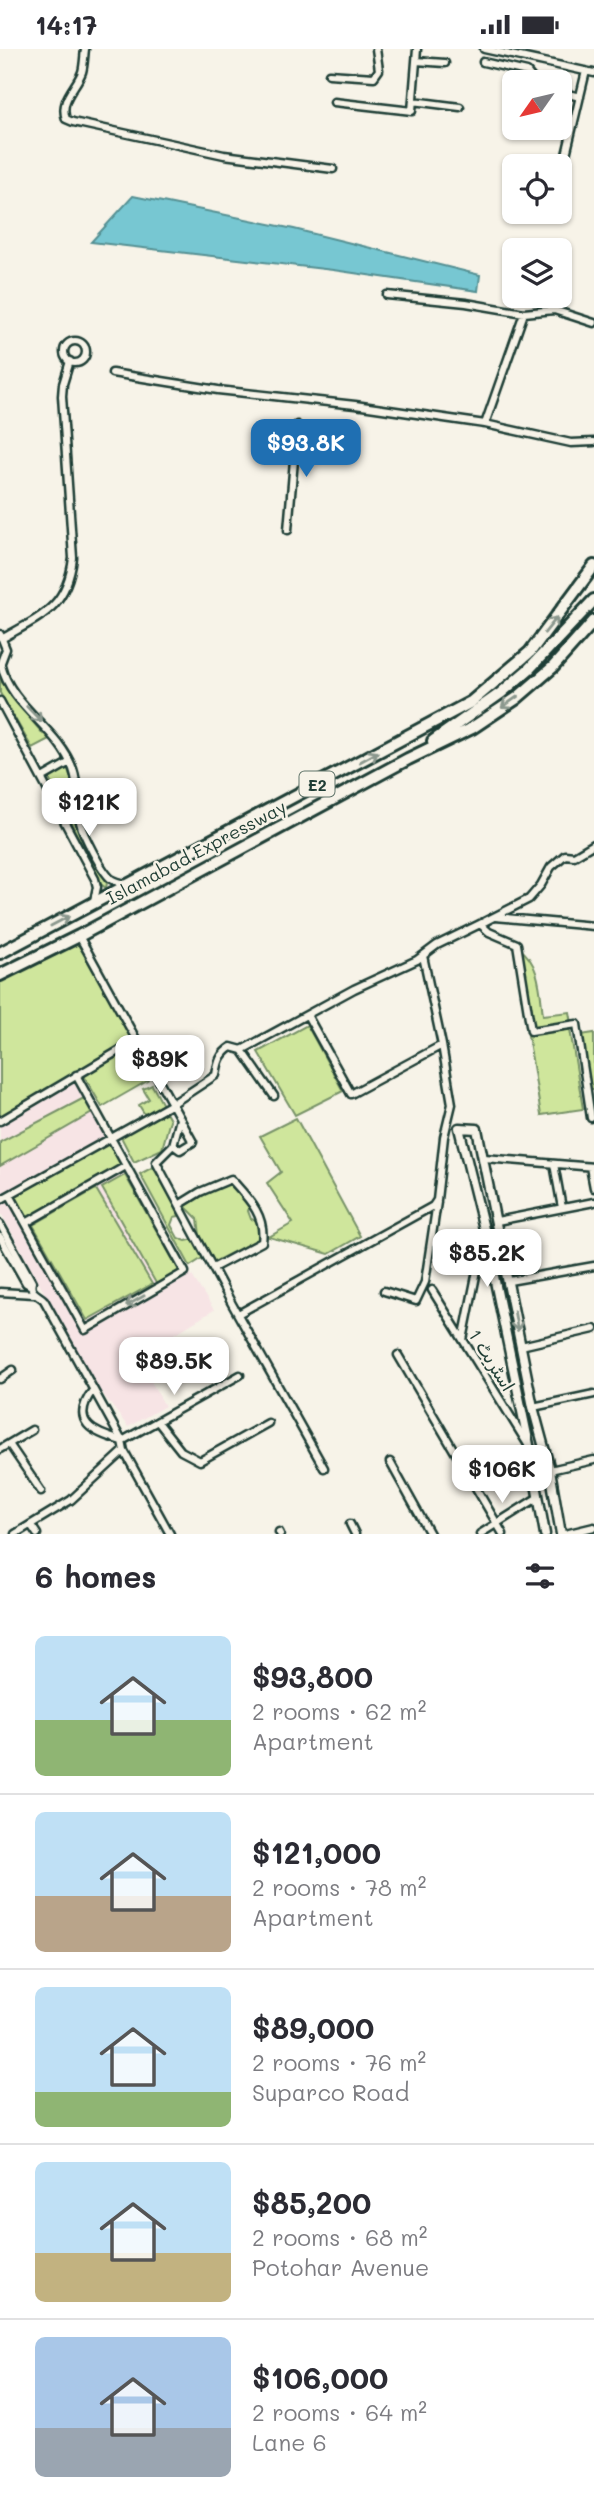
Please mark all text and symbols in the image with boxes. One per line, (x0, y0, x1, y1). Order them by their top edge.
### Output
text: 14:17 (35, 8, 97, 42)
north arrow (502, 70, 572, 140)
map controls (502, 70, 572, 308)
button: locate (502, 154, 572, 224)
button: layers (502, 238, 572, 308)
pin: $93.8K (249, 419, 363, 479)
text: $93.8K (267, 427, 345, 457)
one-way arrow (544, 616, 559, 634)
one-way arrow (501, 695, 520, 709)
one-way arrow (25, 705, 42, 722)
one-way arrow (359, 749, 379, 763)
road number: E2 (300, 771, 334, 797)
pin: $121K (40, 779, 138, 838)
text: $121K (58, 786, 120, 816)
street label: Islamabad Expressway (102, 794, 290, 910)
one-way arrow (49, 913, 70, 927)
pin: $89K (119, 1035, 201, 1095)
text: $89K (131, 1043, 189, 1073)
pin: $85.2K (430, 1229, 544, 1289)
text: $85.2K (449, 1237, 525, 1267)
one-way arrow (126, 1294, 146, 1308)
one-way arrow (510, 1309, 524, 1332)
street label: اسٹریٹ 1 (464, 1324, 520, 1396)
pin: $89.5K (117, 1337, 231, 1397)
text: $89.5K (135, 1345, 213, 1375)
pin: $106K (453, 1445, 551, 1505)
text: $106K (468, 1453, 536, 1483)
text: 6 homes (35, 1556, 156, 1596)
icon: filters (521, 1557, 559, 1595)
text: $93,800 (252, 1656, 373, 1696)
icon: home (91, 1664, 175, 1748)
text: 2 rooms · 62 m² (252, 1696, 426, 1726)
text: Apartment (252, 1726, 374, 1756)
text: $121,000 (252, 1832, 381, 1872)
icon: home (91, 1840, 175, 1924)
text: 2 rooms · 78 m² (252, 1872, 426, 1902)
text: Apartment (252, 1902, 374, 1932)
text: $89,000 (252, 2007, 374, 2047)
icon: home (91, 2015, 175, 2099)
text: 2 rooms · 76 m² (252, 2047, 426, 2077)
text: Suparco Road (252, 2077, 409, 2107)
text: $85,200 (252, 2182, 371, 2222)
icon: home (91, 2190, 175, 2274)
text: 2 rooms · 68 m² (252, 2222, 427, 2252)
text: Potohar Avenue (252, 2252, 429, 2282)
text: $106,000 (252, 2357, 388, 2397)
icon: home (91, 2365, 175, 2449)
text: 2 rooms · 64 m² (252, 2397, 427, 2427)
text: Lane 6 (252, 2427, 327, 2457)

